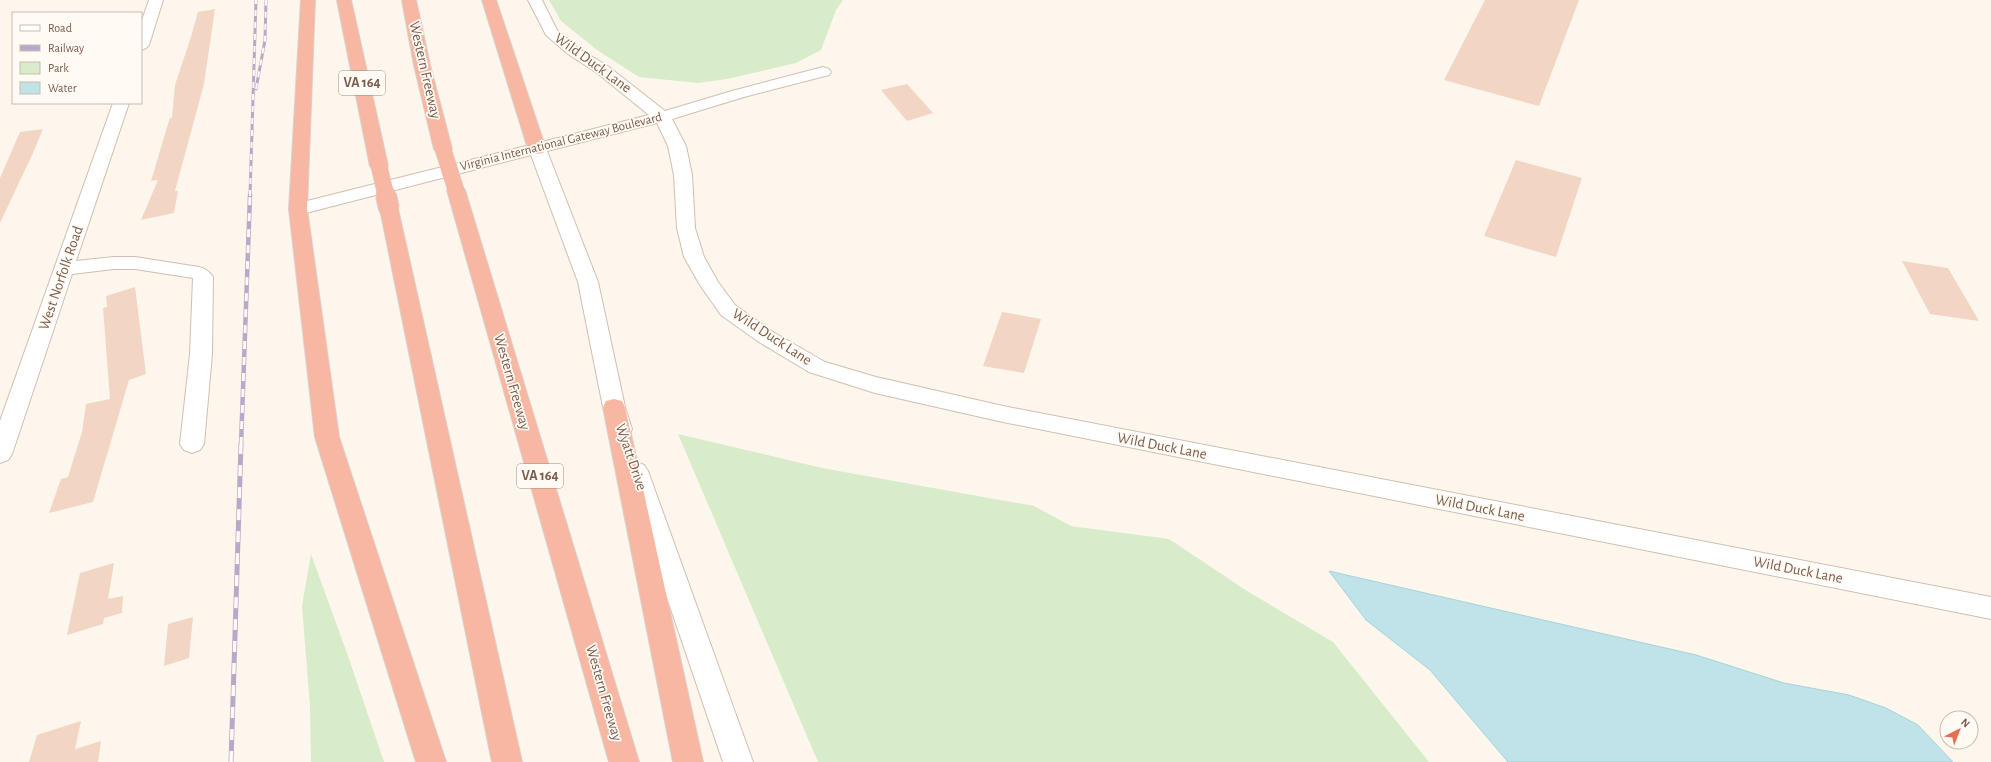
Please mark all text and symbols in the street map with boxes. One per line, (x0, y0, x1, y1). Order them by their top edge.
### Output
legend (12, 12, 142, 104)
street label: Western Freeway (407, 20, 444, 121)
text: Road (48, 22, 72, 34)
street label: Wild Duck Lane (552, 30, 634, 96)
text: Railway (48, 42, 84, 55)
text: Park (48, 62, 69, 74)
road number: VA 164 (339, 71, 385, 95)
text: Water (48, 82, 77, 94)
street label: Virginia International Gateway Boulevard (459, 111, 664, 173)
street label: West Norfolk Road (36, 224, 86, 332)
street label: Wild Duck Lane (730, 306, 814, 368)
street label: Western Freeway (491, 332, 533, 432)
street label: Wyatt Drive (613, 422, 649, 492)
street label: Wild Duck Lane (1116, 430, 1208, 462)
road number: VA 164 (517, 464, 563, 488)
street label: Wild Duck Lane (1434, 492, 1526, 524)
street label: Wild Duck Lane (1752, 554, 1844, 586)
street label: Western Freeway (583, 643, 625, 743)
north arrow (1939, 710, 1979, 750)
text: N (1959, 716, 1972, 730)

